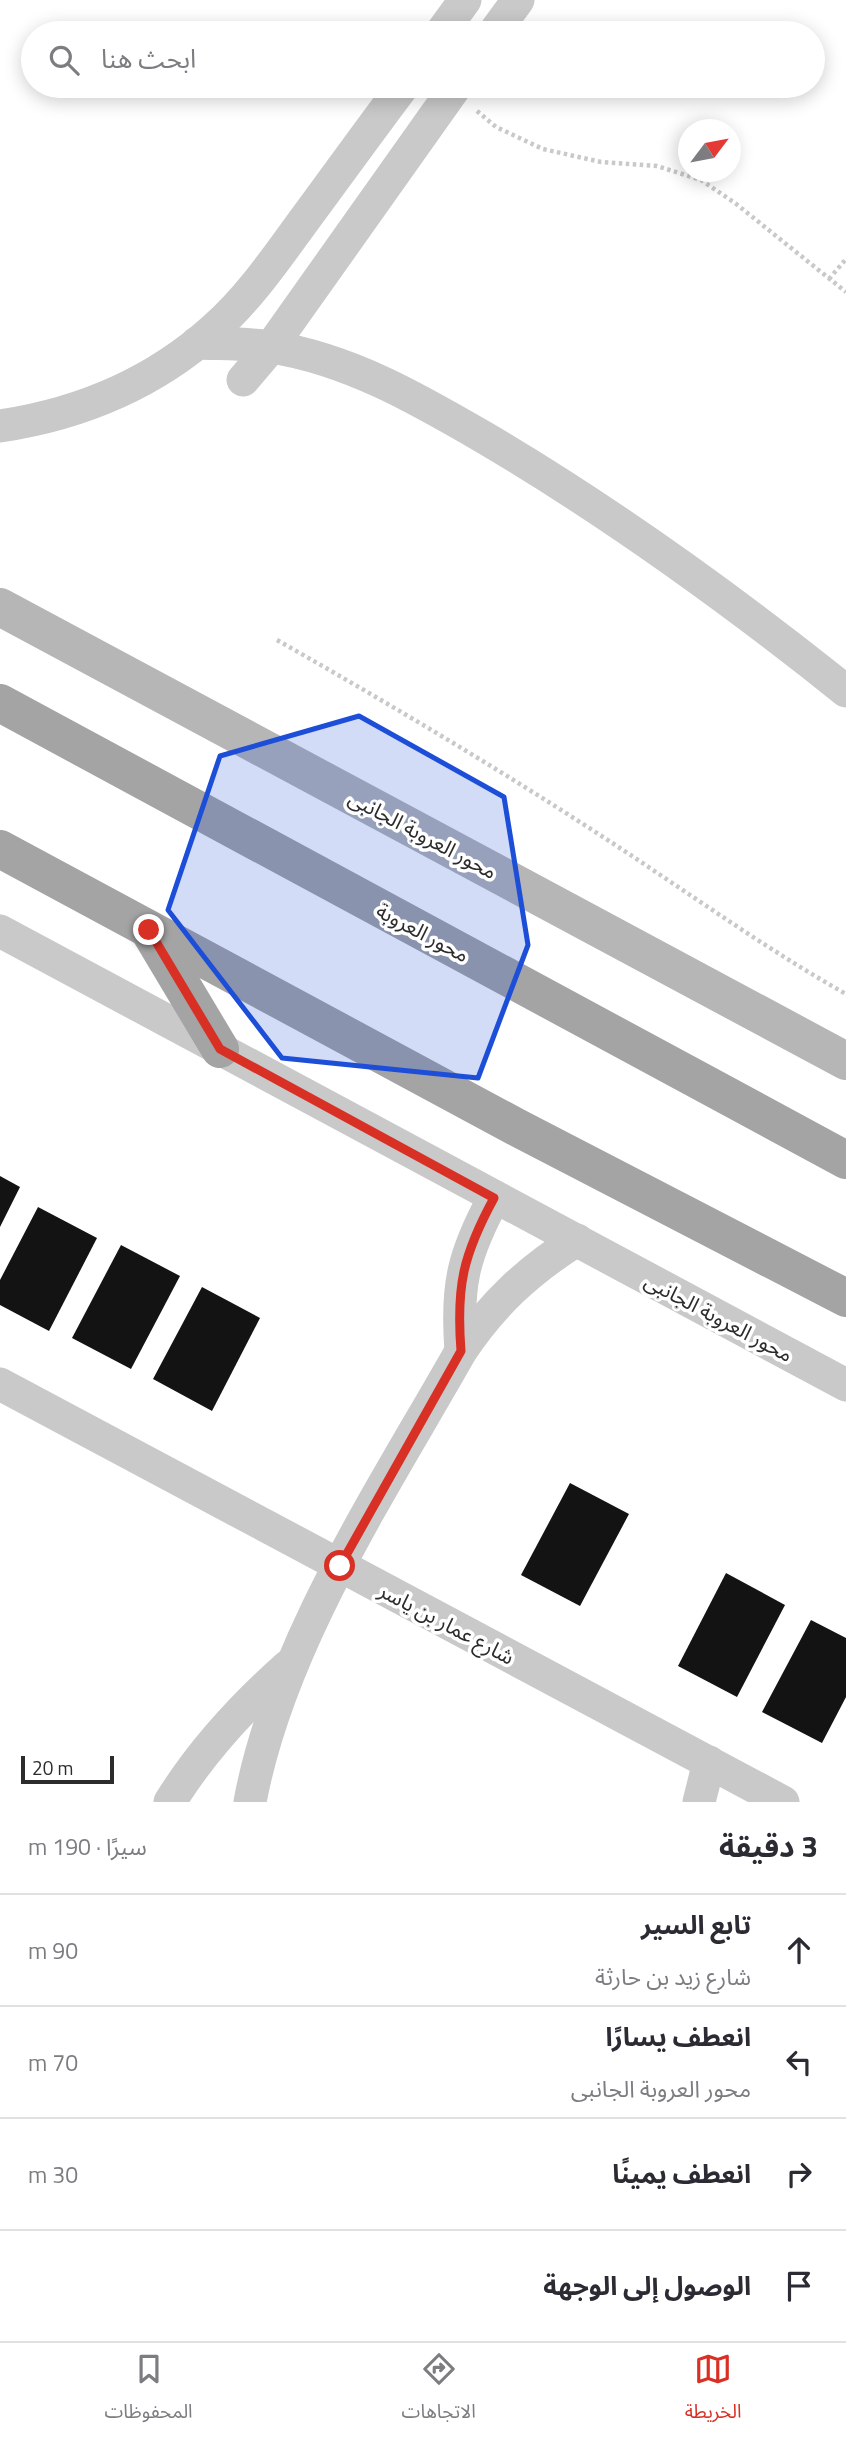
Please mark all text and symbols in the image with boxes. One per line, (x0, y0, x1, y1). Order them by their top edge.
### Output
search box (21, 21, 825, 98)
text: ابحث هنا (101, 39, 196, 78)
icon: search (45, 41, 83, 79)
north arrow (678, 119, 741, 182)
street label: محور العروبة الجانبى (343, 781, 503, 887)
street label: محور العروبة (371, 894, 475, 970)
route end (133, 914, 164, 945)
street label: محور العروبة الجانبى (639, 1264, 799, 1370)
route start (324, 1550, 355, 1581)
street label: شارع عمار بن ياسر (373, 1573, 520, 1672)
scale bar (21, 1753, 114, 1785)
text: 20 m (32, 1753, 73, 1782)
text: 3 دقيقة (719, 1823, 818, 1869)
text: سيرًا · 190 m (28, 1829, 147, 1864)
text: تابع السير (641, 1905, 751, 1944)
icon: ahead (780, 1931, 818, 1969)
text: 90 m (28, 1933, 78, 1968)
text: شارع زيد بن حارثة (595, 1959, 751, 1994)
text: انعطف يسارًا (606, 2017, 751, 2056)
icon: left (780, 2043, 818, 2081)
text: 70 m (28, 2045, 78, 2080)
text: محور العروبة الجانبى (571, 2071, 751, 2106)
text: انعطف يمينًا (612, 2154, 751, 2193)
icon: right (780, 2155, 818, 2193)
text: 30 m (28, 2157, 78, 2192)
text: الوصول إلى الوجهة (543, 2266, 751, 2305)
icon: arrive (780, 2267, 818, 2305)
tab: المحفوظات (104, 2350, 193, 2432)
tab: الاتجاهات (402, 2350, 476, 2432)
tab: الخريطة (685, 2350, 742, 2432)

